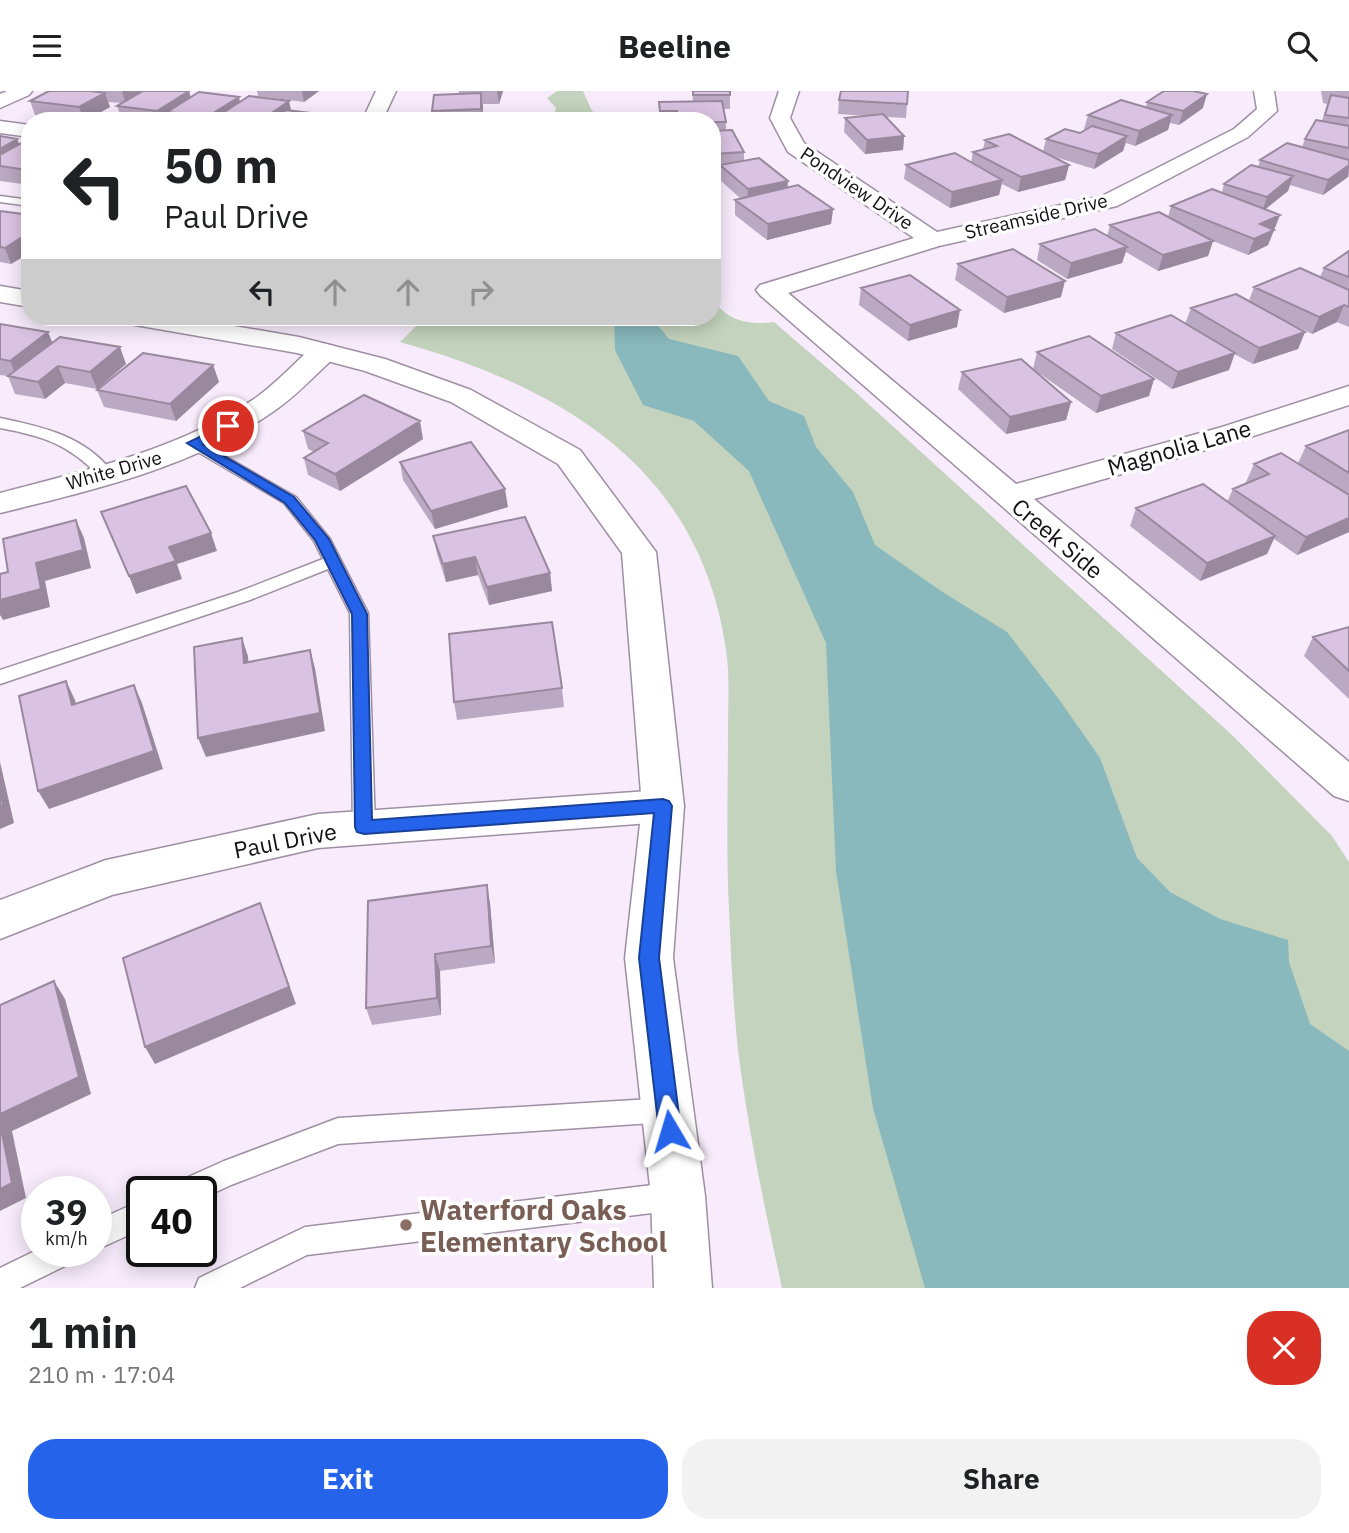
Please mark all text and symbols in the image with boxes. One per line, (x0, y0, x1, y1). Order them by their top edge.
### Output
text: Beeline (618, 25, 731, 67)
icon: menu (28, 27, 66, 65)
icon: search (1283, 27, 1321, 65)
text: 50 m (164, 133, 278, 196)
icon: left (49, 140, 140, 231)
street label: Pondview Drive (796, 141, 918, 235)
street label: Streamside Drive (962, 188, 1110, 244)
text: Paul Drive (164, 195, 309, 237)
icon: left (243, 273, 281, 311)
icon: ahead (316, 273, 354, 311)
icon: ahead (389, 273, 427, 311)
icon: right (462, 273, 500, 311)
pin (198, 396, 258, 456)
icon: arrive (209, 407, 247, 445)
street label: Magnolia Lane (1104, 412, 1254, 482)
street label: White Drive (64, 445, 164, 495)
street label: Creek Side (1006, 491, 1110, 585)
street label: Paul Drive (231, 815, 339, 865)
position arrow (633, 1094, 707, 1168)
speed limit sign: 40 (126, 1176, 217, 1267)
text: 39 (45, 1189, 88, 1235)
place label: Waterford Oaks Elementary School (420, 1191, 667, 1260)
marker: Waterford Oaks Elementary School (398, 1217, 414, 1233)
text: km/h (45, 1227, 88, 1250)
text: 1 min (28, 1305, 138, 1360)
button: close (1247, 1311, 1321, 1385)
text: 210 m · 17:04 (28, 1359, 175, 1389)
button: Exit (28, 1439, 668, 1519)
button: Share (682, 1439, 1321, 1519)

